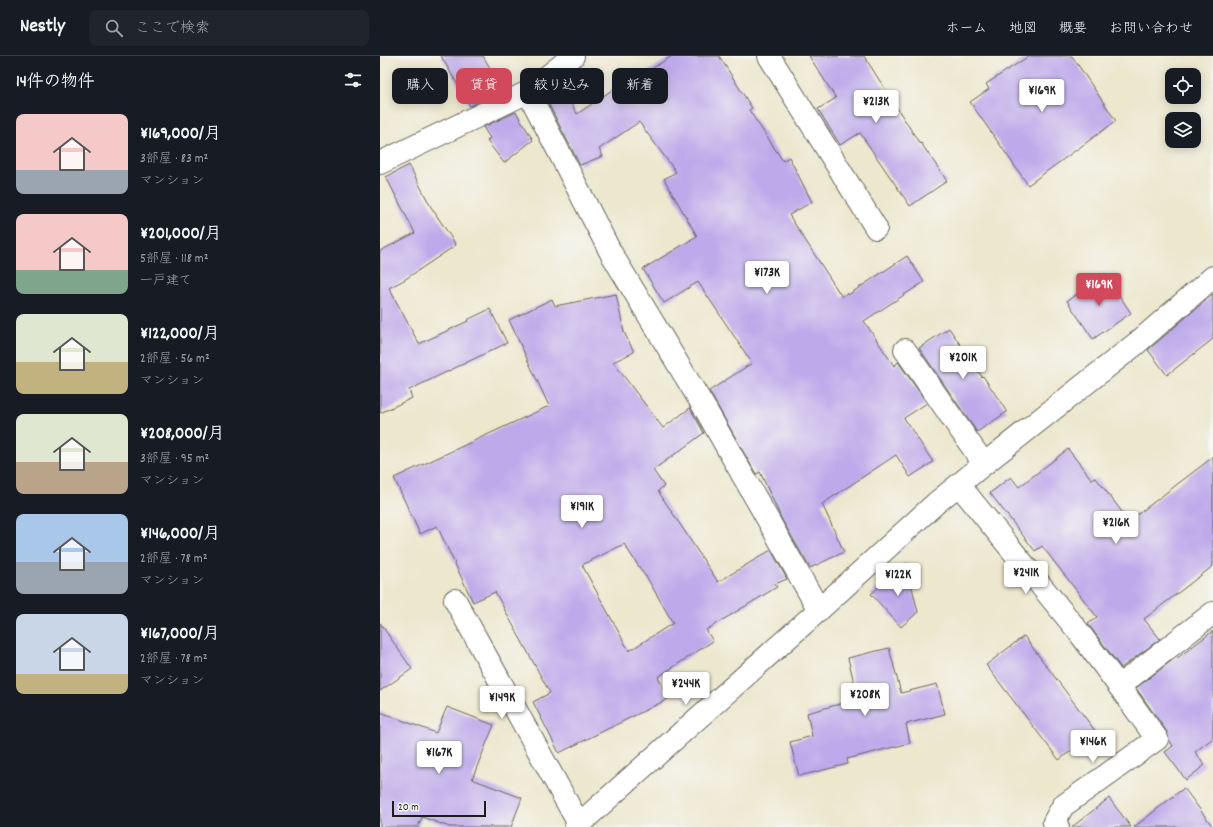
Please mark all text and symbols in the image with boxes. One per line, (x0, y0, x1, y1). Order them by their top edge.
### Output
search box (89, 10, 369, 46)
text: Nestly (20, 14, 65, 41)
icon: search (103, 17, 125, 39)
text: ここで検索 (135, 18, 210, 40)
text: ホーム (946, 19, 987, 39)
text: 地図 (1009, 19, 1037, 39)
text: 概要 (1059, 19, 1087, 39)
text: お問い合わせ (1109, 19, 1193, 39)
chip: 購入 (392, 68, 448, 104)
chip: 賃貸 (456, 68, 512, 104)
chip: 絞り込み (520, 68, 604, 104)
chip: 新着 (612, 68, 668, 104)
map controls (1165, 68, 1201, 148)
button: locate (1165, 68, 1201, 104)
icon: filters (342, 69, 364, 91)
text: 14件の物件 (16, 71, 95, 95)
pin: ¥169K (1014, 79, 1070, 113)
text: ¥169K (1028, 82, 1056, 101)
pin: ¥213K (848, 90, 904, 124)
text: ¥213K (863, 93, 889, 112)
button: layers (1165, 112, 1201, 148)
text: ¥169,000/月 (140, 123, 221, 147)
icon: home (48, 130, 96, 178)
text: 3部屋 · 83 m² (140, 150, 208, 169)
text: マンション (140, 172, 204, 191)
text: ¥201,000/月 (140, 223, 222, 247)
icon: home (48, 230, 96, 278)
text: 5部屋 · 118 m² (140, 250, 209, 269)
pin: ¥173K (739, 261, 795, 295)
text: ¥173K (754, 264, 780, 283)
text: 一戸建て (140, 272, 192, 291)
pin: ¥169K (1071, 273, 1127, 307)
text: ¥169K (1085, 276, 1113, 295)
text: ¥122,000/月 (140, 323, 220, 347)
icon: home (48, 330, 96, 378)
pin: ¥201K (935, 346, 991, 380)
text: ¥201K (949, 349, 977, 368)
text: 2部屋 · 56 m² (140, 350, 210, 369)
text: マンション (140, 372, 204, 391)
text: ¥208,000/月 (140, 423, 225, 447)
icon: home (48, 430, 96, 478)
text: 3部屋 · 95 m² (140, 450, 209, 469)
text: マンション (140, 472, 204, 491)
pin: ¥191K (554, 495, 610, 529)
text: ¥191K (570, 498, 594, 517)
pin: ¥216K (1088, 511, 1144, 545)
text: ¥216K (1102, 514, 1130, 533)
text: ¥146,000/月 (140, 523, 220, 547)
icon: home (48, 530, 96, 578)
text: 2部屋 · 78 m² (140, 550, 207, 569)
pin: ¥241K (998, 561, 1054, 595)
pin: ¥122K (870, 563, 926, 597)
text: ¥241K (1013, 564, 1039, 583)
text: ¥122K (885, 566, 911, 585)
text: マンション (140, 572, 204, 591)
text: ¥167,000/月 (140, 623, 220, 647)
icon: home (48, 630, 96, 678)
text: 2部屋 · 78 m² (140, 650, 207, 669)
text: マンション (140, 672, 204, 691)
pin: ¥244K (658, 672, 714, 706)
text: ¥244K (672, 675, 700, 694)
pin: ¥208K (837, 683, 893, 717)
pin: ¥149K (474, 686, 530, 720)
text: ¥208K (850, 686, 880, 705)
text: ¥149K (489, 689, 515, 708)
pin: ¥146K (1065, 730, 1121, 764)
text: ¥146K (1080, 733, 1106, 752)
pin: ¥167K (411, 741, 467, 775)
text: ¥167K (426, 744, 452, 763)
scale bar (392, 799, 486, 818)
text: 20 m (398, 800, 419, 816)

